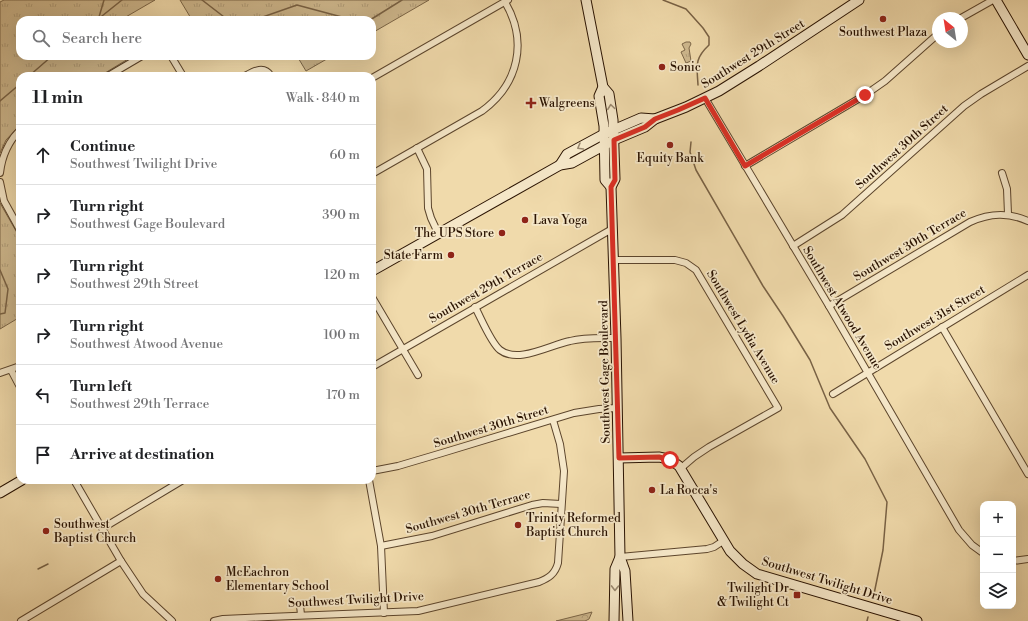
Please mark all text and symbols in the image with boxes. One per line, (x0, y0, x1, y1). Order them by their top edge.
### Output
north arrow (932, 12, 968, 48)
marker: Southwest Plaza (878, 14, 888, 24)
search box (16, 16, 376, 60)
street label: Southwest 29th Street (699, 16, 808, 92)
place label: Southwest Plaza (839, 25, 928, 40)
icon: search (30, 27, 52, 49)
text: Search here (62, 29, 142, 48)
place label: Sonic (670, 60, 701, 75)
marker: Sonic (657, 62, 667, 72)
route end (856, 86, 874, 104)
text: 11 min (32, 87, 83, 109)
text: Walk · 840 m (286, 90, 360, 106)
place label: Walgreens (538, 96, 595, 111)
marker: Walgreens (526, 98, 536, 108)
street label: Southwest 30th Street (853, 101, 952, 193)
one-way arrow (607, 104, 616, 110)
text: Continue (70, 137, 135, 156)
marker: Equity Bank (665, 140, 675, 150)
one-way arrow (577, 142, 584, 149)
icon: ahead (32, 144, 54, 166)
text: 60 m (329, 147, 360, 163)
place label: Equity Bank (637, 151, 704, 166)
text: Southwest Twilight Drive (70, 156, 217, 172)
text: Turn right (70, 197, 144, 216)
icon: right (32, 204, 54, 226)
street label: Southwest 30th Terrace (851, 205, 969, 285)
text: 390 m (322, 207, 360, 223)
place label: Lava Yoga (533, 213, 588, 228)
marker: Lava Yoga (520, 215, 530, 225)
text: Southwest Gage Boulevard (70, 216, 225, 232)
place label: The UPS Store (415, 226, 494, 241)
marker: The UPS Store (497, 228, 507, 238)
street label: Southwest Atwood Avenue (799, 244, 885, 372)
place label: State Farm (384, 248, 443, 263)
street label: Southwest 29th Terrace (427, 249, 545, 327)
marker: State Farm (446, 250, 456, 260)
text: Turn right (70, 257, 144, 276)
icon: right (32, 264, 54, 286)
text: 120 m (324, 267, 360, 283)
street label: Southwest Lydia Avenue (703, 267, 783, 387)
text: Southwest 29th Street (70, 276, 199, 292)
street label: Southwest 31st Street (882, 282, 989, 354)
street label: Southwest Gage Boulevard (596, 300, 614, 444)
text: Turn right (70, 317, 144, 336)
icon: right (32, 324, 54, 346)
text: 100 m (324, 327, 360, 343)
text: Southwest Atwood Avenue (70, 336, 223, 352)
text: Turn left (70, 377, 132, 396)
icon: left (32, 384, 54, 406)
text: 170 m (326, 387, 360, 403)
text: Southwest 29th Terrace (70, 396, 209, 412)
street label: Southwest 30th Street (432, 402, 551, 452)
icon: arrive (32, 444, 54, 466)
text: Arrive at destination (70, 445, 214, 464)
route start (661, 451, 679, 469)
place label: La Rocca's (660, 483, 718, 498)
marker: La Rocca's (647, 485, 657, 495)
street label: Southwest 30th Terrace (404, 487, 532, 537)
map controls (980, 501, 1016, 609)
button: + (980, 501, 1016, 537)
place label: Trinity Reformed Baptist Church (525, 511, 621, 540)
place label: Southwest Baptist Church (53, 517, 136, 546)
marker: Trinity Reformed Baptist Church (513, 520, 523, 530)
marker: Southwest Baptist Church (41, 526, 51, 536)
button: − (980, 537, 1016, 573)
street label: Southwest Twilight Drive (760, 554, 894, 608)
place label: McEachron Elementary School (226, 565, 330, 594)
button: layers (980, 573, 1016, 609)
marker: McEachron Elementary School (213, 574, 223, 584)
place label: Twilight Dr & Twilight Ct (717, 581, 790, 610)
one-way arrow (611, 585, 619, 591)
street label: Southwest Twilight Drive (288, 589, 424, 611)
marker: Twilight Dr & Twilight Ct (792, 590, 802, 600)

